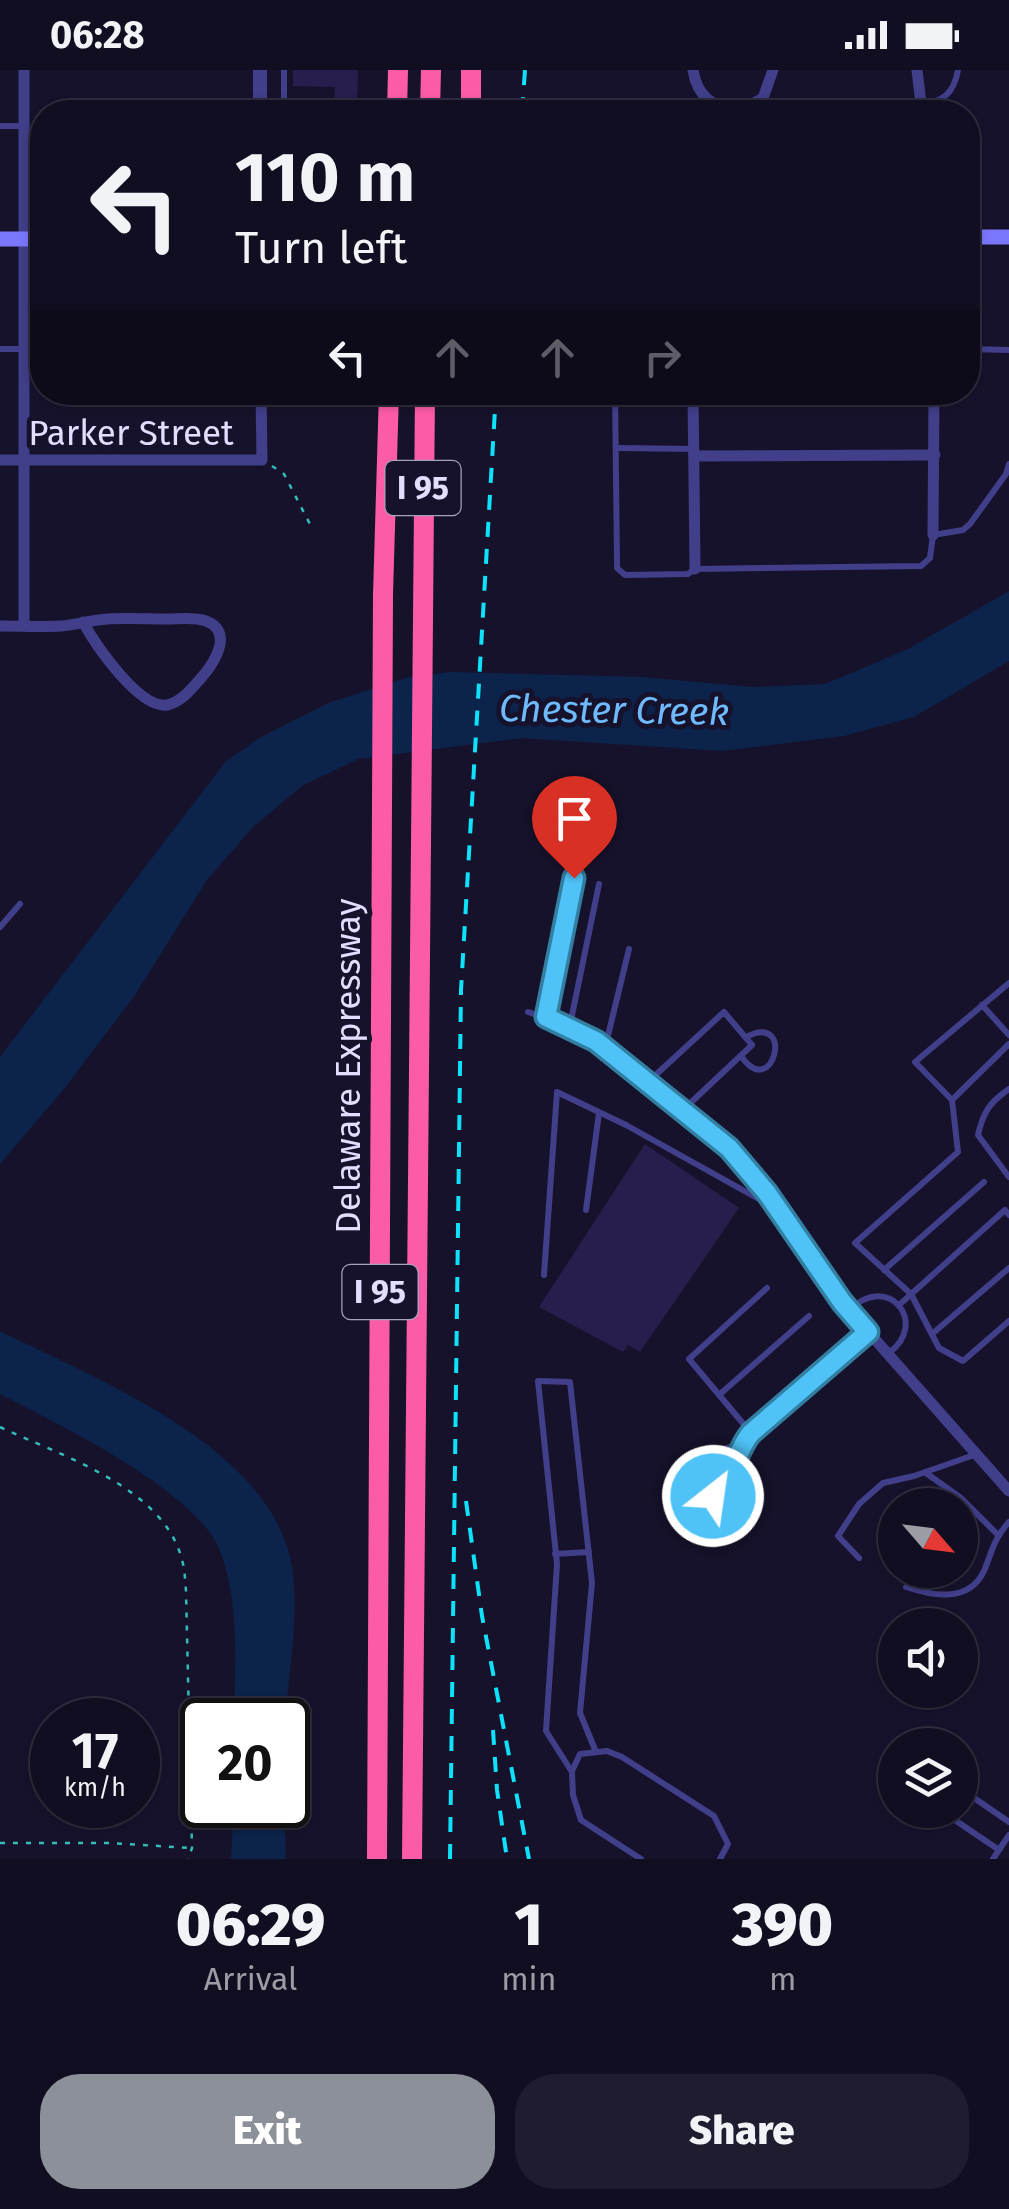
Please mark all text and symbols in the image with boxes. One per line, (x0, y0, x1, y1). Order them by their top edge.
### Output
text: 06:28 (50, 12, 145, 58)
text: 110 m (235, 136, 415, 220)
icon: left (70, 140, 200, 270)
text: Turn left (235, 221, 407, 275)
icon: left (320, 330, 375, 385)
icon: ahead (425, 330, 480, 385)
icon: ahead (530, 330, 585, 385)
icon: right (635, 330, 690, 385)
street label: Parker Street (28, 412, 234, 454)
road number: I 95 (386, 461, 460, 515)
water label: Chester Creek (498, 685, 730, 735)
pin (532, 776, 617, 879)
icon: arrive (547, 791, 602, 846)
street label: Delaware Expressway (327, 898, 369, 1234)
road number: I 95 (342, 1265, 418, 1319)
position arrow (661, 1444, 765, 1548)
north arrow (878, 1488, 978, 1588)
map controls (878, 1488, 978, 1828)
button: sound (878, 1608, 978, 1708)
speed limit sign: 20 (180, 1698, 310, 1828)
text: 17 (72, 1721, 118, 1781)
button: layers (878, 1728, 978, 1828)
text: km/h (64, 1773, 126, 1803)
text: 06:29 (176, 1889, 325, 1961)
text: 1 (515, 1889, 543, 1961)
text: 390 (732, 1889, 833, 1961)
text: Arrival (204, 1960, 297, 1998)
text: min (501, 1960, 556, 1998)
text: m (769, 1960, 796, 1998)
button: Exit (40, 2074, 495, 2189)
button: Share (515, 2074, 969, 2189)

